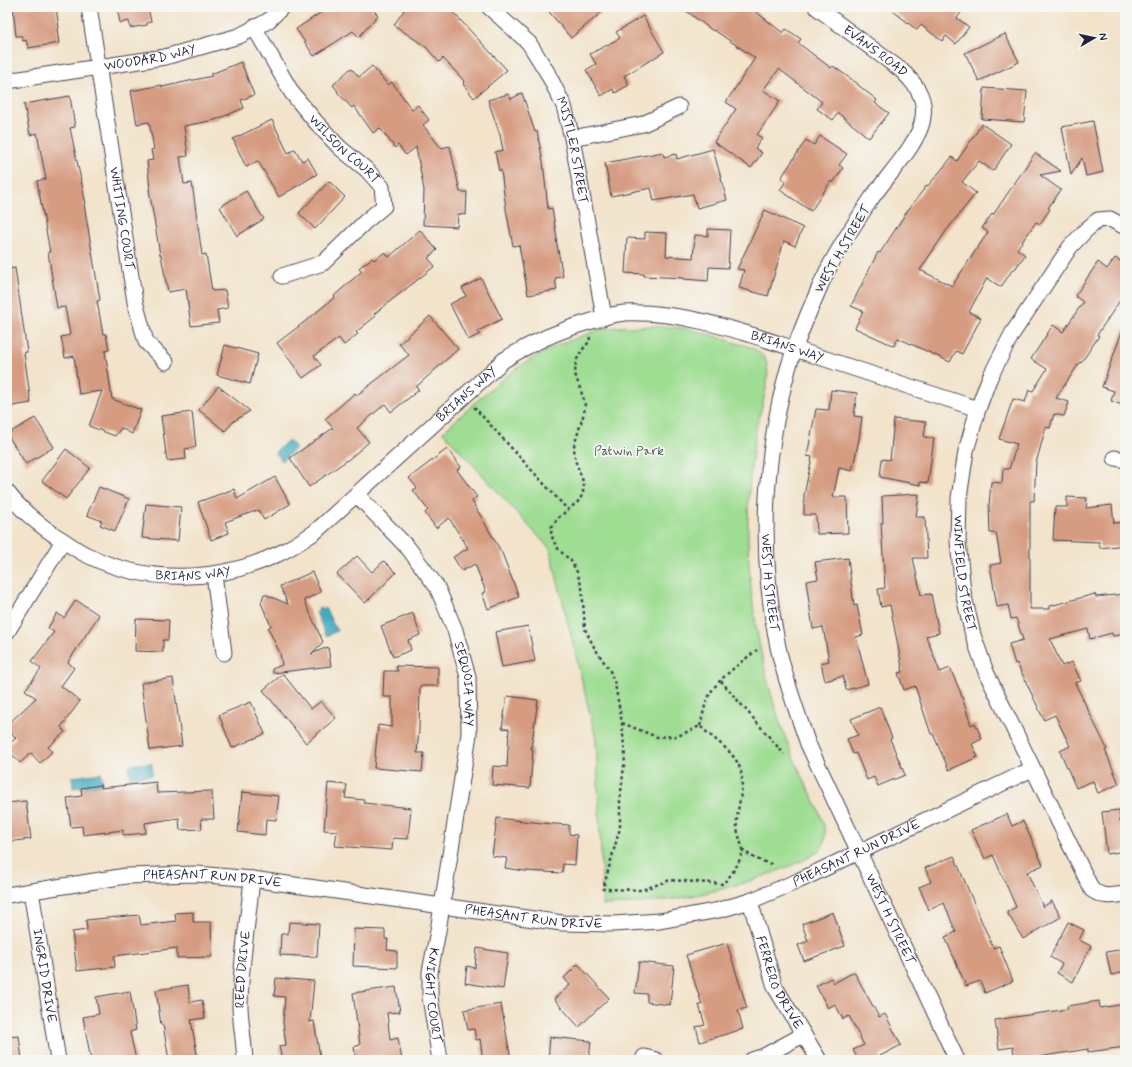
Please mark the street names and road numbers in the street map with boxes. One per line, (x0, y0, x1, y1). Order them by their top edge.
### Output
street label: EVANS ROAD (840, 21, 912, 81)
street label: WOODARD WAY (103, 40, 198, 75)
street label: MISTLER STREET (552, 94, 592, 205)
street label: WILSON COURT (305, 111, 384, 187)
street label: WHITING COURT (106, 166, 139, 272)
street label: WEST H STREET (811, 201, 876, 296)
street label: BRIANS WAY (749, 327, 826, 366)
street label: BRIANS WAY (433, 362, 500, 426)
street label: WINFIELD STREET (949, 515, 980, 633)
street label: WEST H STREET (758, 533, 784, 634)
street label: BRIANS WAY (155, 562, 233, 585)
street label: SEQUOIA WAY (450, 640, 477, 726)
street label: PHEASANT RUN DRIVE (790, 815, 923, 891)
street label: PHEASANT RUN DRIVE (143, 865, 283, 892)
street label: WEST H STREET (862, 871, 920, 968)
street label: PHEASANT RUN DRIVE (463, 901, 603, 932)
street label: INGRID DRIVE (29, 928, 60, 1024)
street label: REED DRIVE (231, 930, 254, 1008)
street label: FERRERO DRIVE (752, 934, 807, 1032)
street label: KNIGHT COURT (422, 946, 446, 1045)

